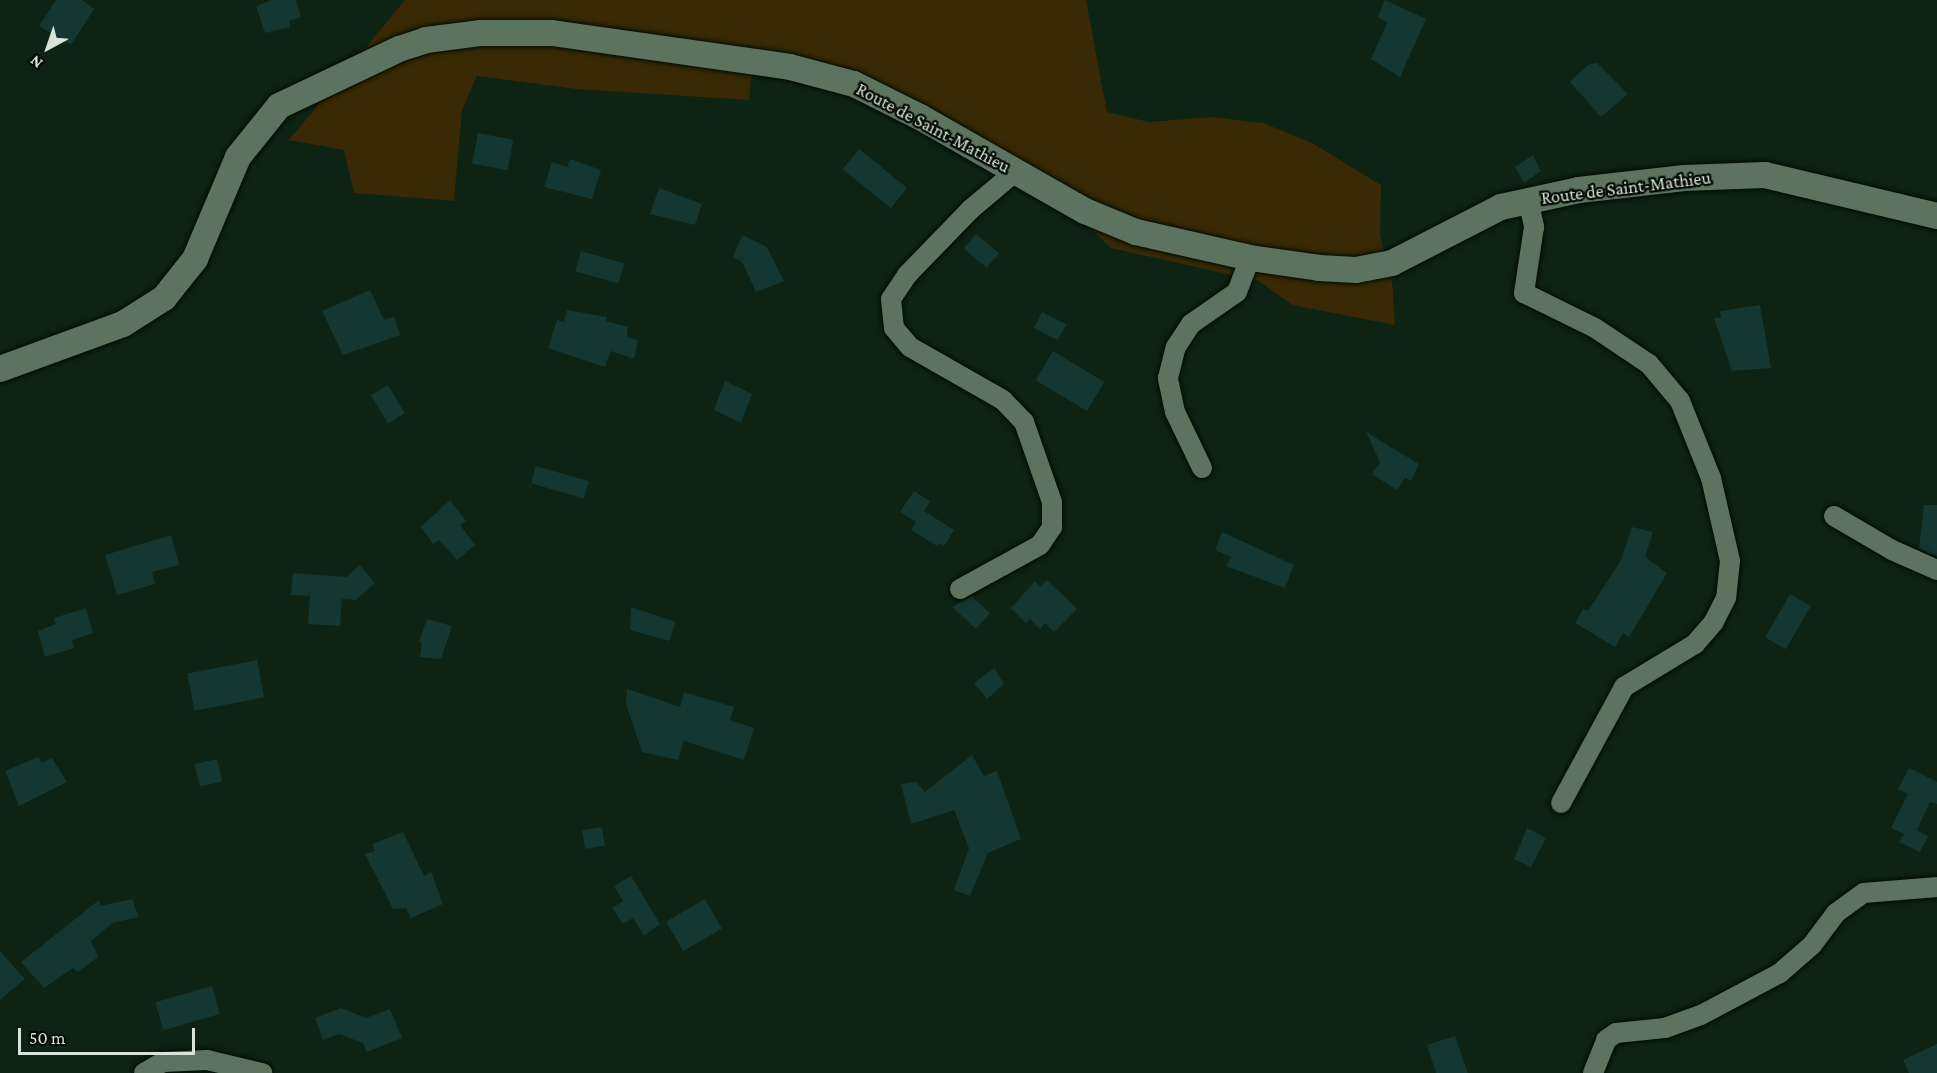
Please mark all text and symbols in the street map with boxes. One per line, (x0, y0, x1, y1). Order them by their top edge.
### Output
north arrow (18, 18, 78, 78)
text: N (26, 52, 46, 72)
street label: Route de Saint-Mathieu (853, 78, 1013, 178)
street label: Route de Saint-Mathieu (1540, 167, 1712, 209)
scale bar (21, 1016, 198, 1054)
text: 50 m (29, 1028, 66, 1048)

